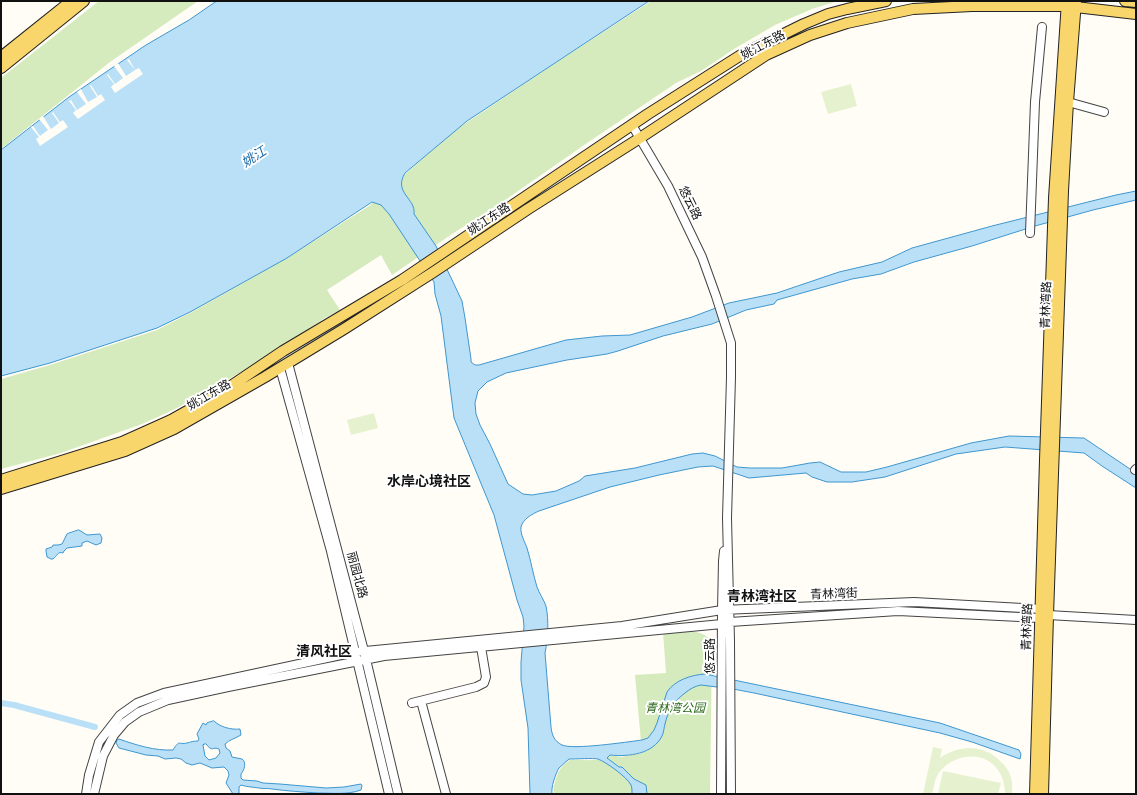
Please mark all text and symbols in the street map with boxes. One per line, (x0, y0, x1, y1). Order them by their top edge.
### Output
street label: 姚江东路 (738, 27, 788, 63)
water label: 姚江 (239, 143, 269, 171)
street label: 悠云路 (676, 184, 704, 222)
street label: 姚江东路 (465, 200, 513, 238)
street label: 青林湾路 (1038, 281, 1054, 329)
street label: 姚江东路 (185, 377, 233, 413)
district label: 水岸心境社区 (387, 474, 471, 490)
street label: 丽园北路 (344, 550, 370, 600)
street label: 青林湾街 (810, 586, 858, 602)
district label: 青林湾社区 (727, 589, 797, 605)
street label: 青林湾路 (1019, 603, 1035, 651)
street label: 悠云路 (703, 638, 717, 674)
district label: 清风社区 (296, 644, 352, 660)
park label: 青林湾公园 (645, 701, 705, 715)

